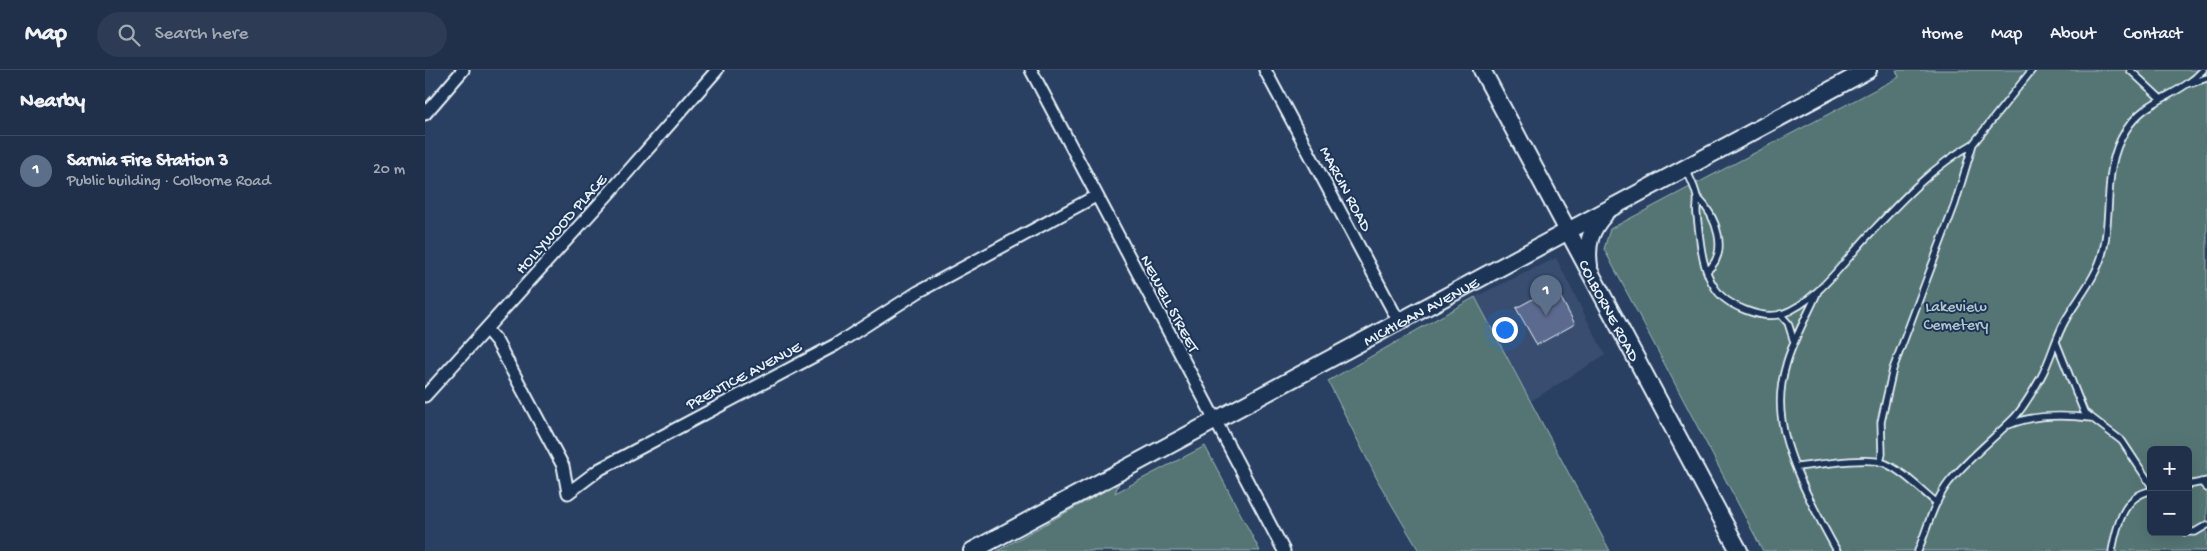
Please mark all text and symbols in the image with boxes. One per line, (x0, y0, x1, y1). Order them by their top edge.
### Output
search box (97, 12, 447, 57)
text: Map (25, 20, 67, 49)
icon: search (115, 21, 143, 49)
text: Search here (155, 23, 248, 46)
text: Home (1921, 24, 1963, 45)
text: Map (1991, 24, 2022, 45)
text: About (2050, 24, 2096, 45)
text: Contact (2124, 24, 2182, 45)
text: Nearby (20, 90, 85, 115)
street label: MARCIN ROAD (1314, 144, 1375, 236)
text: Sarnia Fire Station 3 (67, 150, 228, 173)
text: 1 (33, 161, 39, 180)
text: 20 m (373, 161, 405, 180)
street label: HOLLYWOOD PLACE (513, 171, 613, 279)
text: Public building · Colborne Road (67, 173, 271, 192)
street label: NEWELL STREET (1134, 253, 1202, 357)
street label: COLBORNE ROAD (1572, 257, 1642, 366)
street label: MICHIGAN AVENUE (1361, 274, 1484, 352)
pin: 1 (1530, 275, 1562, 316)
park label: Lakeview Cemetery (1924, 299, 1989, 336)
your location (1492, 317, 1518, 343)
street label: PRENTICE AVENUE (683, 338, 807, 416)
map controls (2147, 446, 2192, 536)
button: + (2147, 446, 2192, 491)
button: − (2147, 491, 2192, 536)

